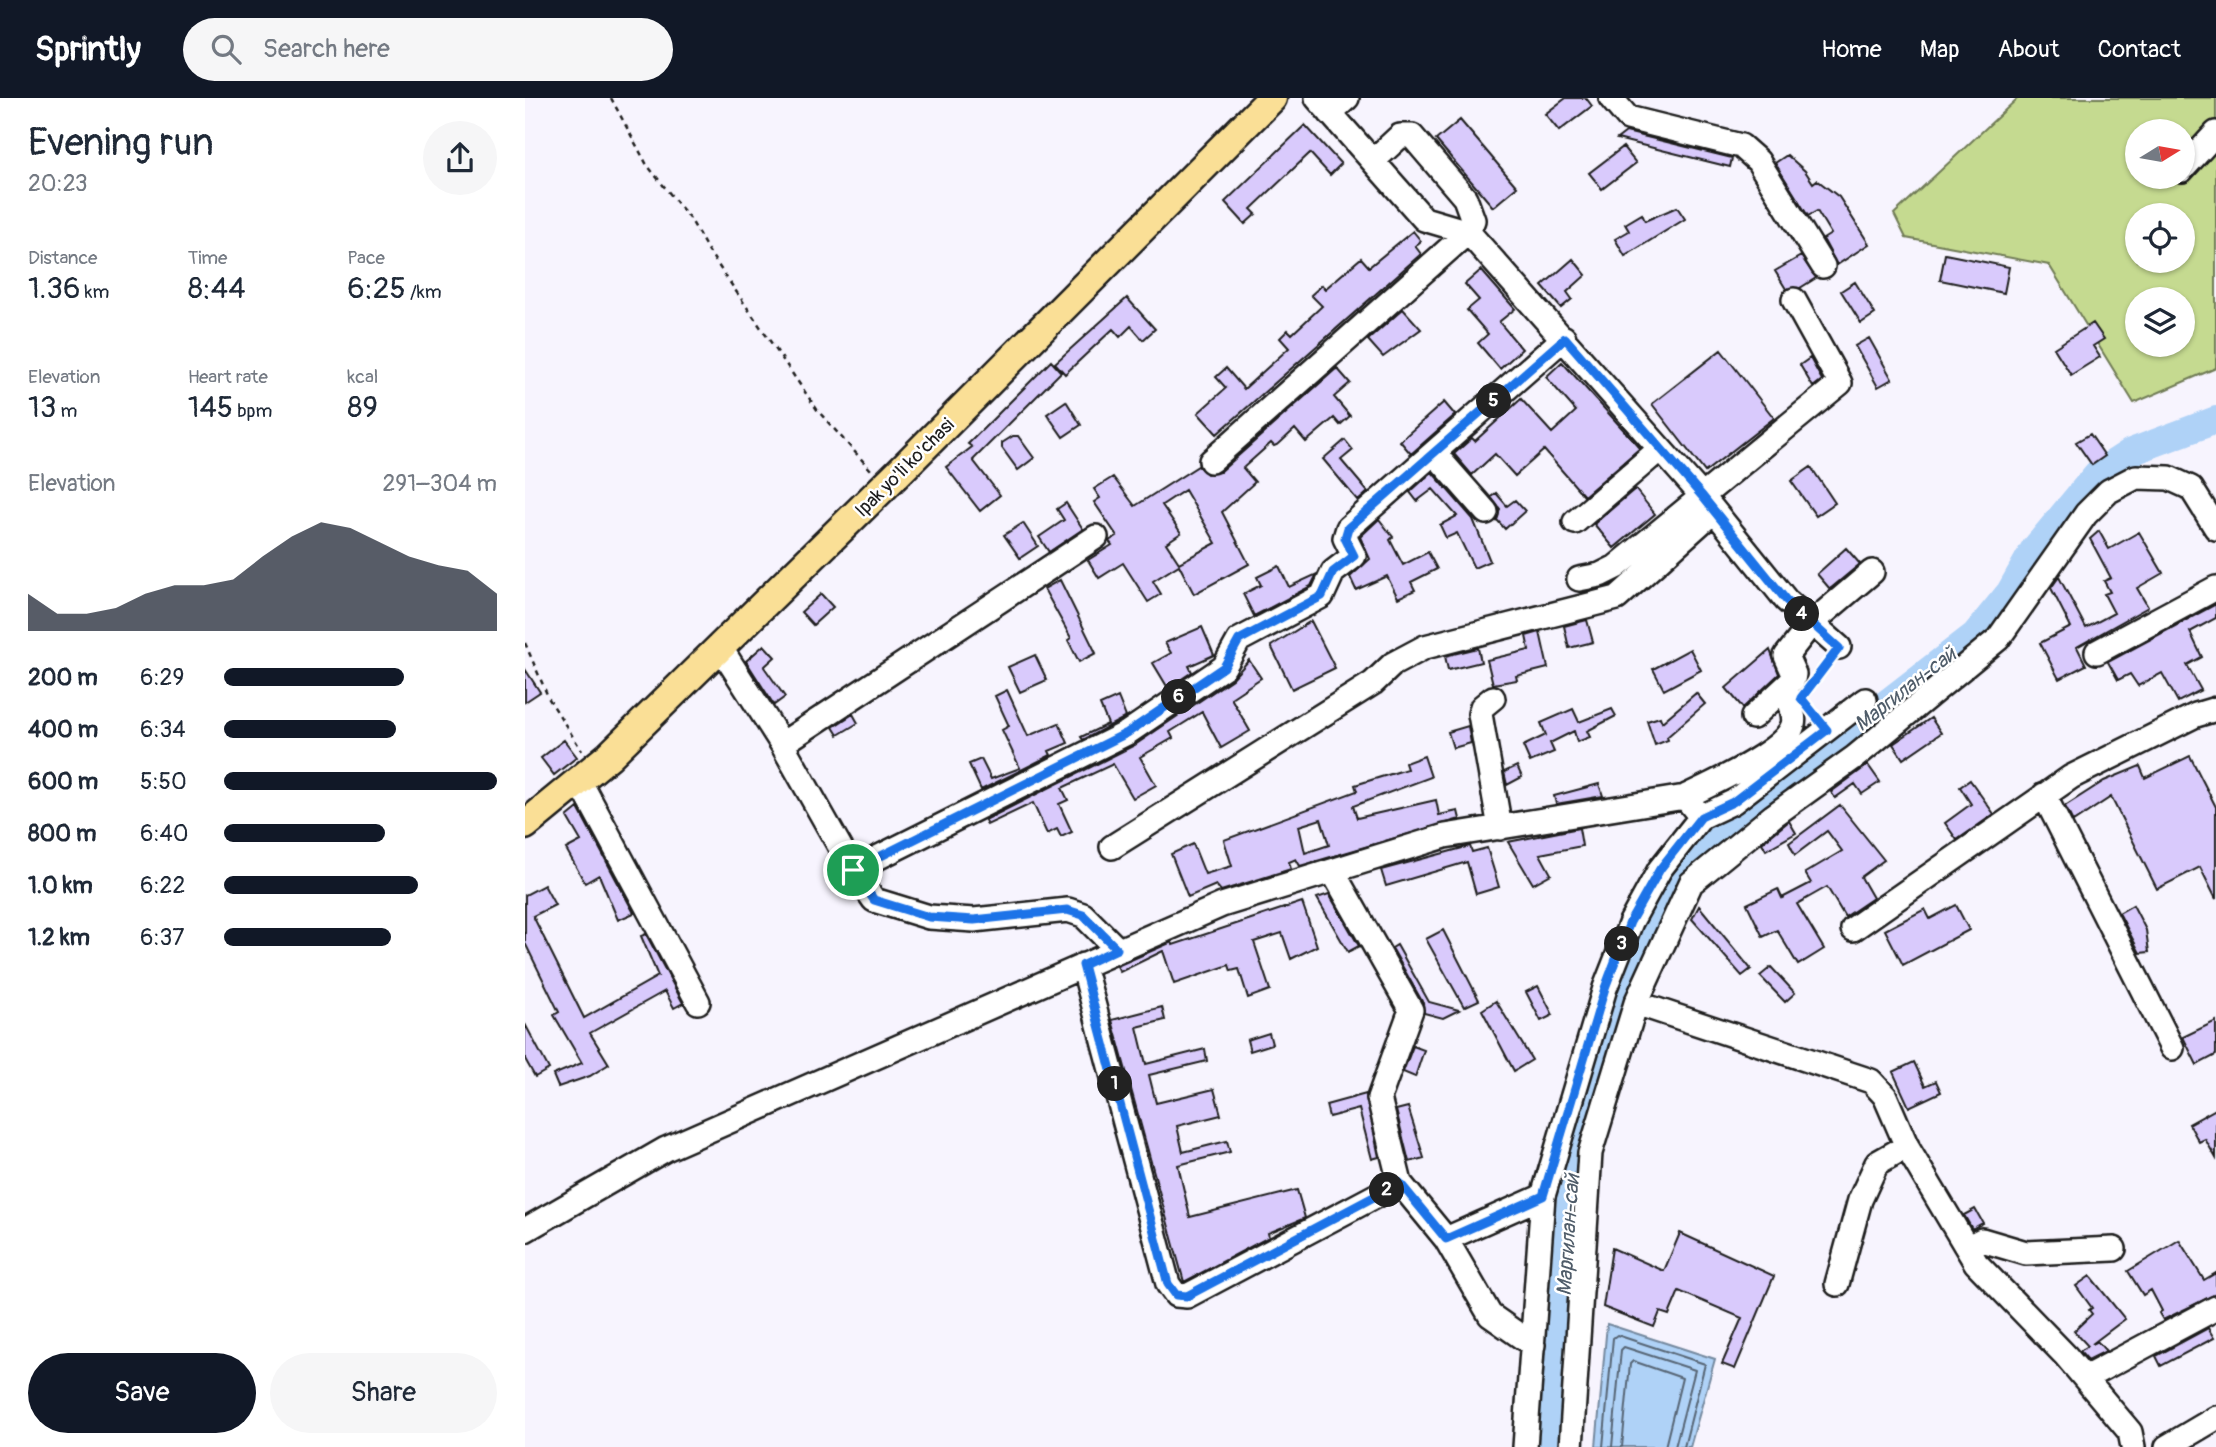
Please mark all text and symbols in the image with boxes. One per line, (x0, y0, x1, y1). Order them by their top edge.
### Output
search box (183, 18, 673, 81)
text: Sprintly (35, 29, 141, 70)
icon: search (207, 30, 245, 68)
text: Search here (263, 33, 390, 65)
text: Home (1821, 35, 1882, 64)
text: Map (1920, 35, 1960, 64)
text: About (1998, 35, 2060, 64)
text: Contact (2098, 35, 2181, 64)
text: Evening run (28, 119, 214, 167)
north arrow (2125, 119, 2195, 189)
map controls (2125, 119, 2195, 357)
button: share (423, 121, 497, 195)
text: 20:23 (28, 169, 88, 198)
button: locate (2125, 203, 2195, 273)
text: Distance (28, 246, 97, 270)
text: Time (188, 246, 227, 270)
text: Pace (347, 246, 385, 270)
text: 1.36 (28, 270, 81, 307)
text: 8:44 (188, 270, 246, 307)
text: 6:25 (347, 270, 406, 307)
text: km (81, 280, 109, 304)
text: /km (406, 280, 442, 304)
button: layers (2125, 287, 2195, 357)
text: Elevation (28, 365, 100, 389)
text: Heart rate (188, 365, 268, 389)
text: kcal (347, 365, 378, 389)
pin: 5 (1476, 384, 1511, 418)
text: 5 (1488, 388, 1499, 412)
text: 13 (28, 389, 56, 426)
text: 145 (188, 389, 233, 426)
text: 89 (347, 389, 378, 426)
text: m (56, 399, 77, 423)
text: bpm (233, 399, 272, 423)
street label: Ipak yo'li ko'chasi (850, 413, 959, 522)
text: Elevation (28, 469, 116, 498)
text: 291–304 m (382, 469, 497, 498)
pin: 4 (1785, 596, 1819, 632)
text: 4 (1796, 601, 1807, 625)
water label: Маргилан-сай (1849, 640, 1963, 738)
text: 200 m (28, 663, 98, 692)
text: 6:29 (140, 663, 184, 692)
pin: 6 (1161, 680, 1197, 714)
text: 6 (1173, 684, 1184, 708)
text: 400 m (28, 715, 98, 744)
text: 6:34 (140, 715, 186, 744)
text: 600 m (28, 767, 98, 796)
text: 5:50 (140, 767, 187, 796)
text: 800 m (28, 819, 96, 848)
text: 6:40 (140, 819, 189, 848)
pin (823, 840, 883, 900)
icon: arrive (834, 851, 872, 889)
text: 1.0 km (28, 871, 93, 900)
text: 6:22 (140, 871, 185, 900)
text: 1.2 km (28, 923, 90, 952)
text: 6:37 (140, 923, 185, 952)
pin: 3 (1605, 926, 1639, 962)
text: 3 (1616, 931, 1627, 955)
pin: 1 (1097, 1066, 1133, 1102)
text: 1 (1111, 1071, 1118, 1095)
water label: Маргилан-сай (1551, 1171, 1586, 1297)
pin: 2 (1369, 1172, 1405, 1208)
text: 2 (1381, 1177, 1392, 1201)
button: Save (28, 1353, 256, 1433)
button: Share (270, 1353, 497, 1433)

